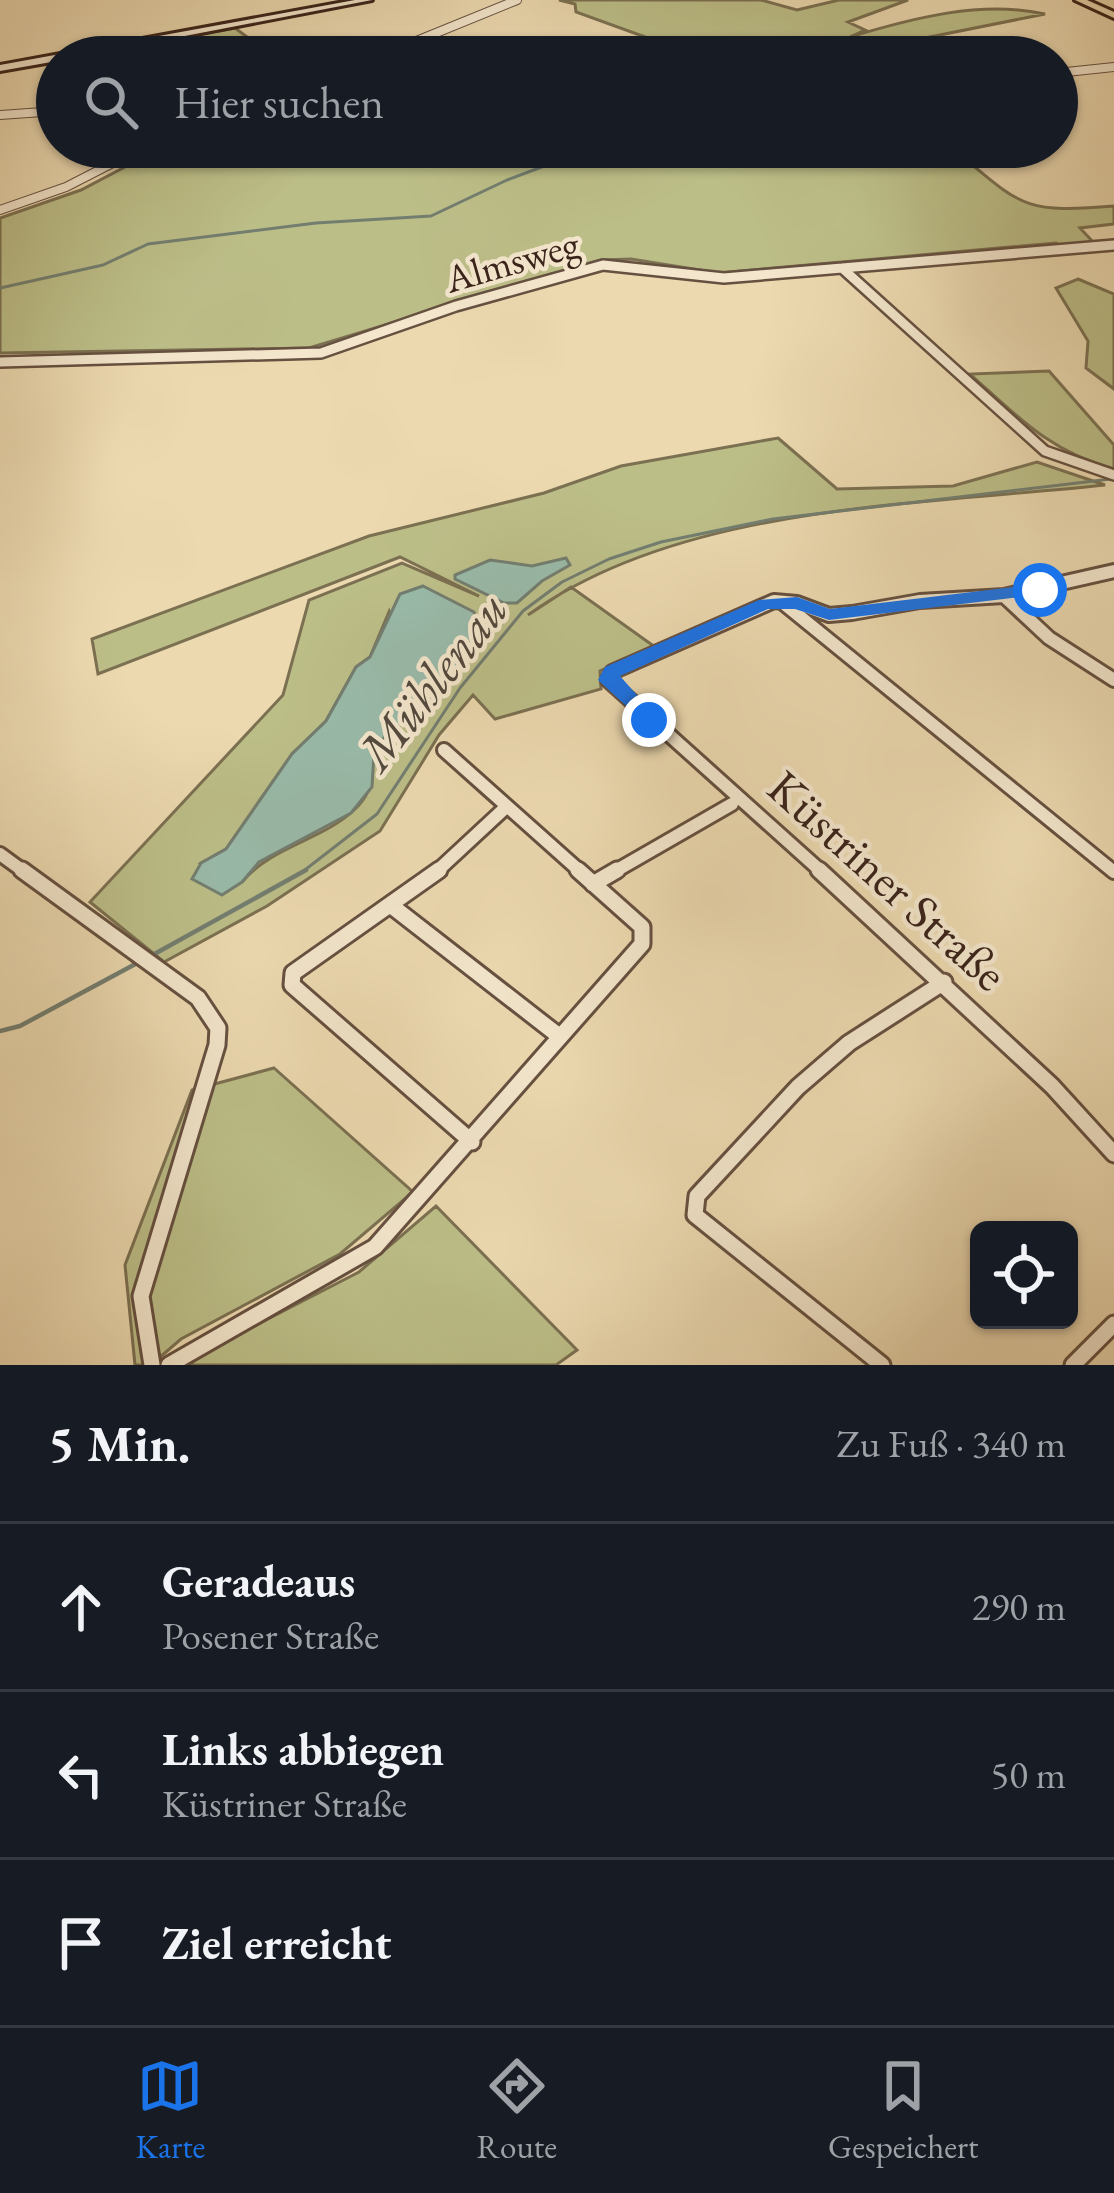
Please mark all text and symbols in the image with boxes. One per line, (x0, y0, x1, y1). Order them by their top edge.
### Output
search box (36, 36, 1078, 168)
icon: search (78, 69, 144, 135)
text: Hier suchen (174, 73, 384, 131)
street label: Almsweg (438, 217, 586, 305)
route start (1013, 563, 1067, 617)
water label: Mühlenau (340, 578, 522, 785)
route end (622, 693, 676, 747)
street label: Küstriner Straße (755, 756, 1021, 1004)
map controls (970, 1221, 1078, 1329)
button: locate (970, 1221, 1078, 1329)
text: 5 Min. (48, 1410, 190, 1476)
text: Zu Fuß · 340 m (836, 1418, 1066, 1469)
text: Geradeaus (162, 1552, 355, 1610)
icon: ahead (48, 1574, 114, 1640)
text: 290 m (972, 1581, 1066, 1632)
text: Posener Straße (162, 1610, 379, 1661)
text: Links abbiegen (162, 1720, 444, 1778)
icon: left (48, 1742, 114, 1808)
text: 50 m (990, 1749, 1066, 1800)
text: Küstriner Straße (162, 1778, 407, 1829)
icon: arrive (48, 1910, 114, 1976)
text: Ziel erreicht (162, 1914, 391, 1972)
tab: Karte (136, 2053, 205, 2168)
tab: Route (477, 2053, 557, 2168)
tab: Gespeichert (828, 2053, 978, 2168)

